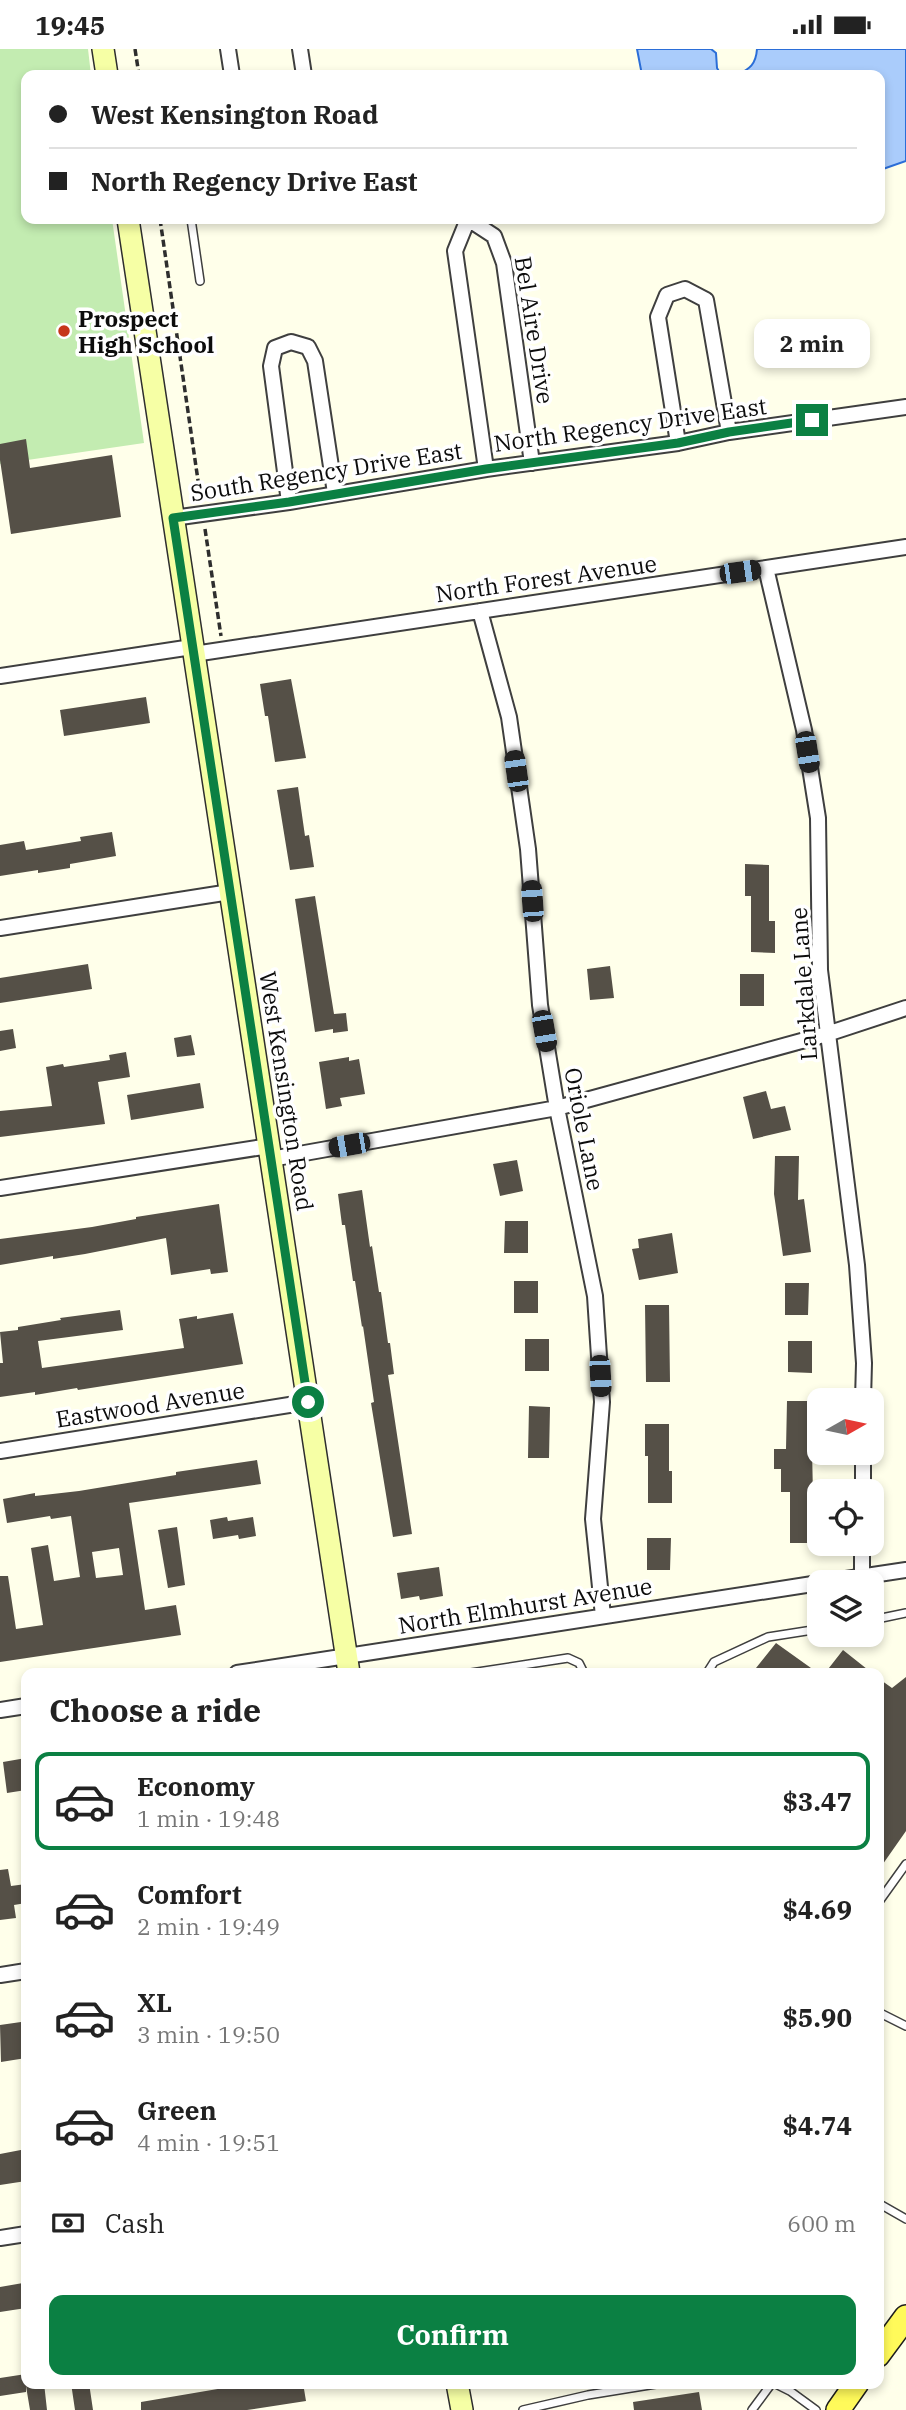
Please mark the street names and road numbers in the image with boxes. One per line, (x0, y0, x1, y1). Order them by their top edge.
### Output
street label: Bel Aire Drive (509, 254, 561, 406)
street label: North Regency Drive East (492, 390, 768, 458)
street label: South Regency Drive East (188, 435, 464, 507)
street label: North Forest Avenue (433, 548, 659, 608)
street label: Larkdale Lane (783, 906, 823, 1062)
street label: West Kensington Road (253, 969, 321, 1213)
street label: Oriole Lane (558, 1065, 612, 1193)
street label: Eastwood Avenue (53, 1374, 247, 1434)
street label: North Elmhurst Avenue (396, 1570, 654, 1640)

